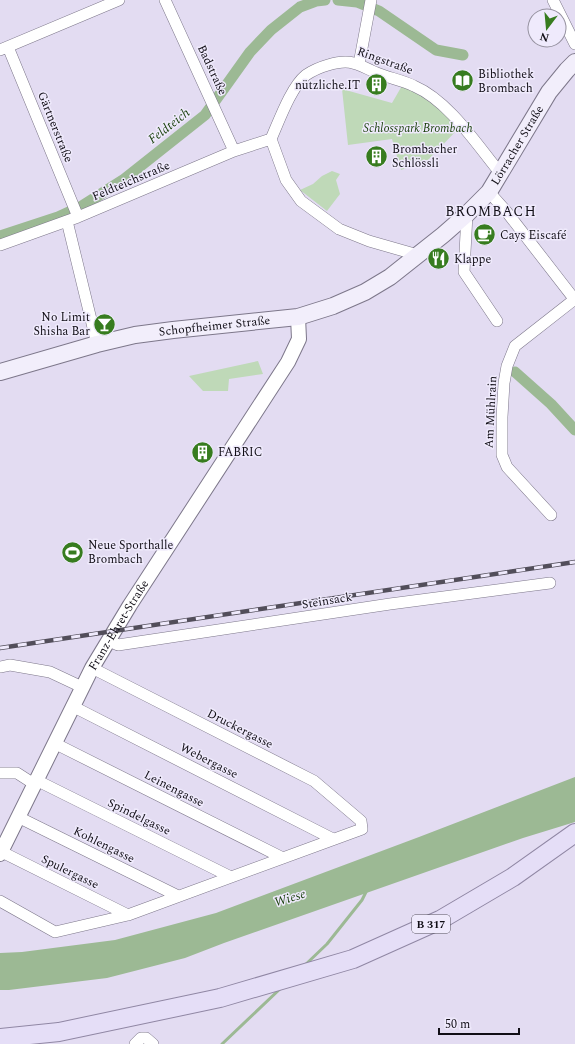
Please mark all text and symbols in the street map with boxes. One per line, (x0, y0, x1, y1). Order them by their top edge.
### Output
north arrow (527, 8, 567, 48)
text: N (538, 28, 551, 47)
street label: Badstraße (192, 42, 232, 99)
street label: Ringstraße (354, 42, 416, 80)
place label: Bibliothek Brombach (478, 65, 534, 98)
library icon: Bibliothek Brombach (449, 68, 475, 94)
building icon: nützliche.IT (363, 72, 389, 98)
place label: nützliche.IT (295, 76, 360, 95)
street label: Gärtnerstraße (32, 89, 78, 165)
street label: Lörracher Straße (486, 101, 549, 189)
water label: Feldteich (144, 103, 195, 149)
park label: Schlosspark Brombach (363, 119, 473, 138)
place label: Brombacher Schlössli (392, 140, 458, 173)
building icon: Brombacher Schlössli (364, 143, 390, 169)
street label: Feldteichstraße (89, 156, 173, 206)
district label: BROMBACH (445, 201, 537, 222)
cafe icon: Cays Eiscafé (471, 222, 497, 248)
place label: Cays Eiscafé (500, 226, 567, 245)
restaurant icon: Klappe (425, 246, 451, 272)
place label: Klappe (454, 250, 491, 269)
place label: No Limit Shisha Bar (33, 308, 90, 341)
street label: Schopfheimer Straße (158, 310, 271, 341)
bar icon: No Limit Shisha Bar (92, 311, 118, 337)
street label: Am Mühlrain (480, 375, 502, 449)
building icon: FABRIC (189, 439, 215, 465)
place label: FABRIC (218, 443, 263, 462)
place label: Neue Sporthalle Brombach (88, 536, 173, 569)
sports icon: Neue Sporthalle Brombach (59, 539, 85, 565)
street label: Franz-Ehret-Straße (83, 576, 154, 674)
street label: Steinsack (300, 588, 354, 614)
street label: Druckergasse (204, 704, 277, 754)
street label: Webergasse (177, 738, 242, 784)
street label: Leinengasse (141, 766, 208, 812)
street label: Spindelgasse (104, 793, 174, 841)
street label: Kohlengasse (70, 822, 138, 868)
street label: Spulergasse (38, 850, 102, 894)
water label: Wiese (272, 884, 309, 912)
road number: B 317 (412, 915, 450, 933)
scale bar (439, 1010, 519, 1036)
text: 50 m (445, 1015, 470, 1034)

